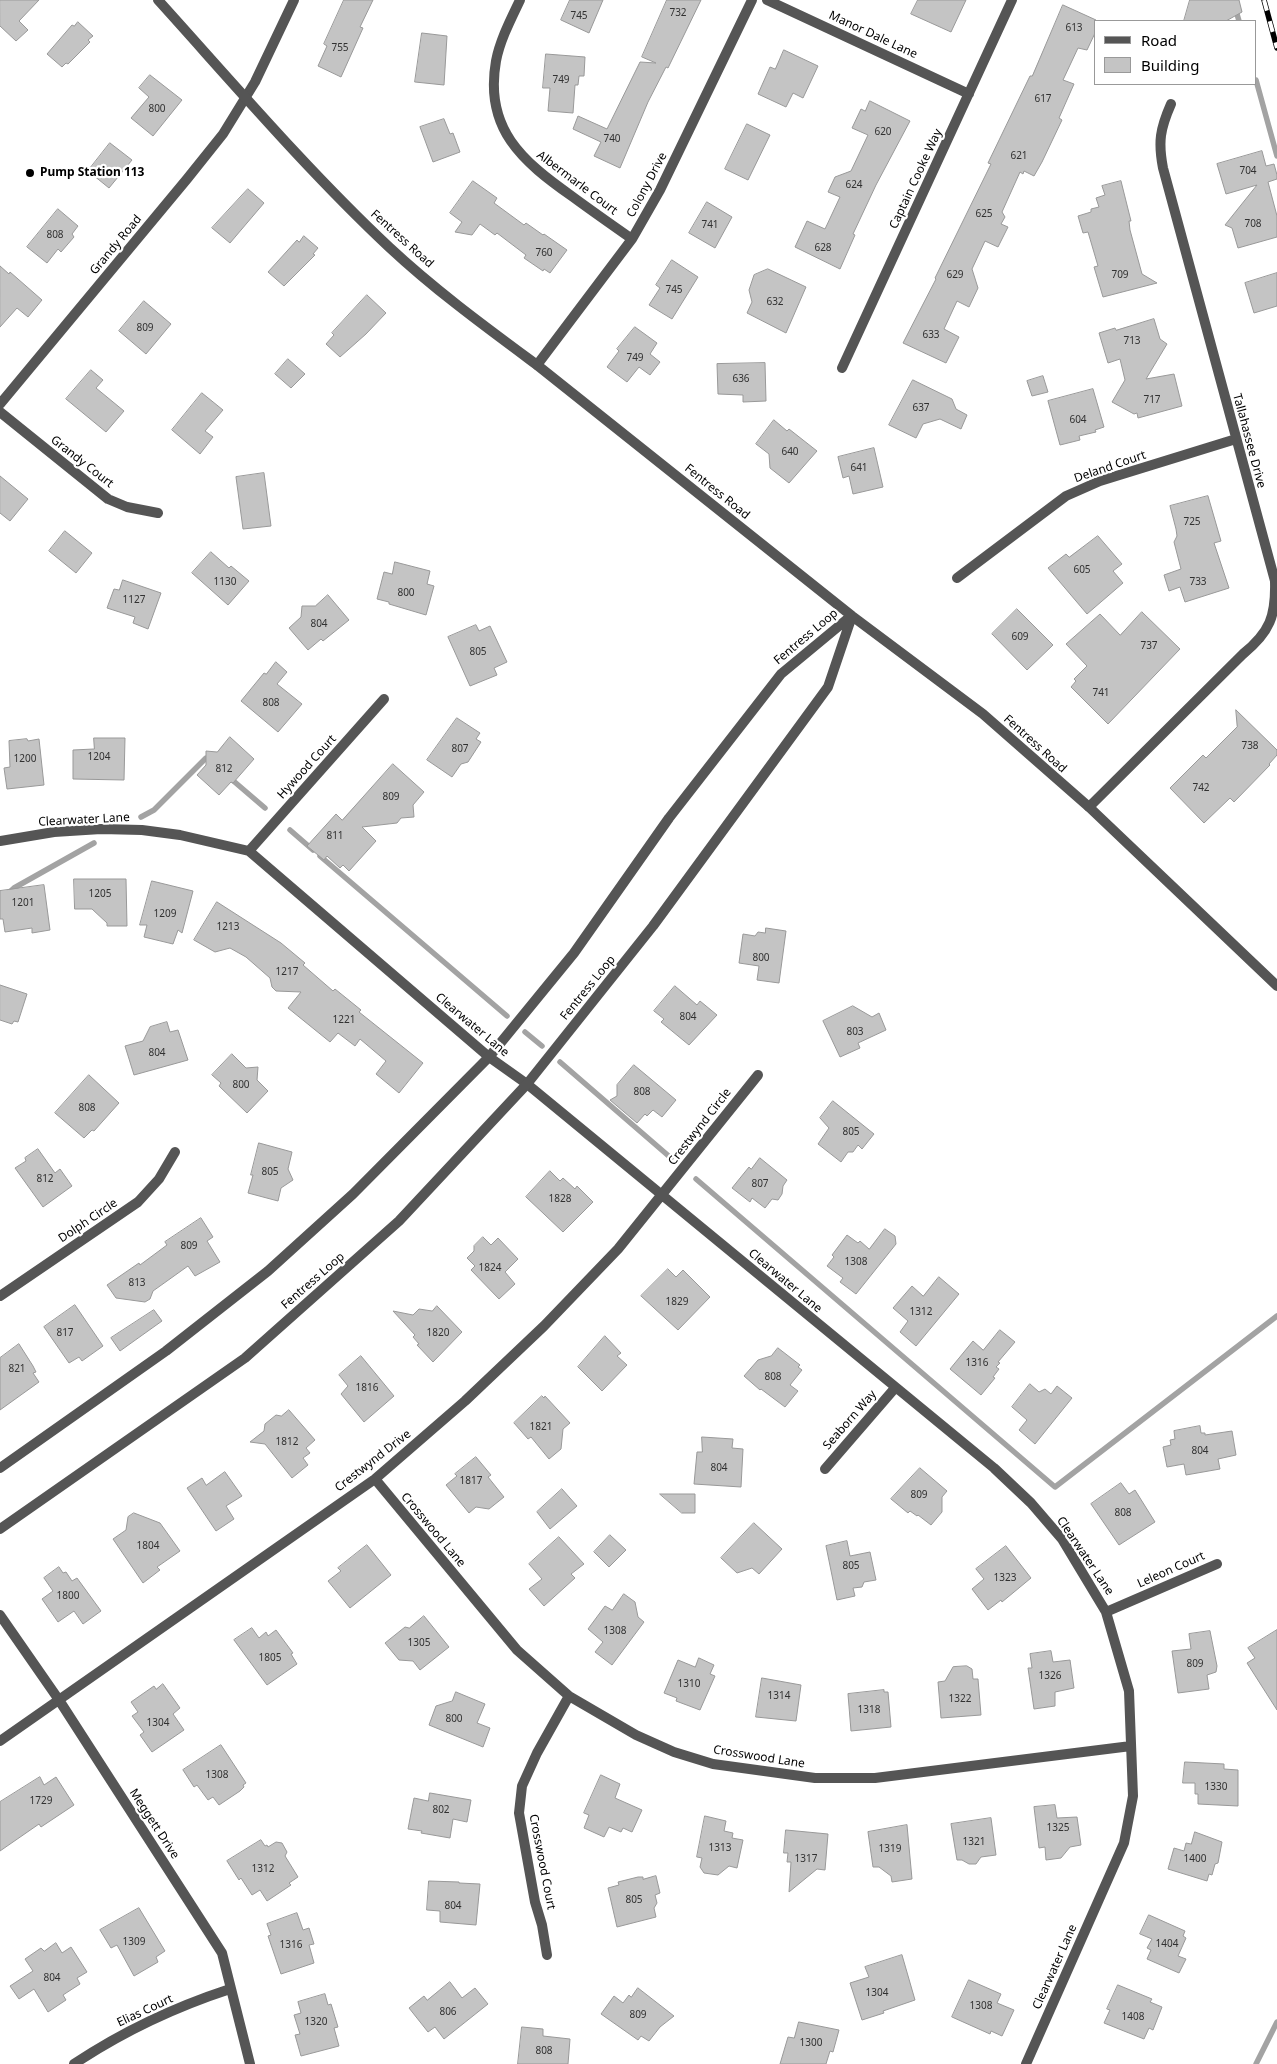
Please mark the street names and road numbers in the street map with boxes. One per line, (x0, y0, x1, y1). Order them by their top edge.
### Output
street label: Manor Dale Lane (826, 8, 920, 62)
street label: Captain Cooke Way (887, 127, 945, 231)
street label: Albermarle Court (534, 148, 620, 218)
street label: Colony Drive (624, 150, 670, 220)
street label: Fentress Road (368, 207, 436, 271)
street label: Grandy Road (87, 212, 145, 278)
street label: Tallahassee Drive (1229, 392, 1269, 490)
street label: Grandy Court (48, 433, 116, 491)
street label: Deland Court (1072, 448, 1148, 486)
street label: Fentress Road (682, 461, 752, 523)
street label: Fentress Loop (771, 606, 841, 668)
street label: Fentress Road (1001, 712, 1069, 776)
street label: Hywood Court (275, 732, 339, 802)
street label: Clearwater Lane (38, 810, 130, 830)
street label: Fentress Loop (558, 953, 618, 1023)
street label: Clearwater Lane (432, 990, 512, 1060)
street label: Crestwynd Circle (666, 1086, 734, 1168)
street label: Dolph Circle (56, 1196, 120, 1246)
street label: Clearwater Lane (745, 1246, 825, 1316)
street label: Fentress Loop (278, 1250, 348, 1312)
street label: Seaborn Way (820, 1387, 880, 1453)
street label: Crestwynd Drive (332, 1427, 414, 1495)
street label: Crosswood Lane (398, 1490, 468, 1570)
street label: Clearwater Lane (1053, 1514, 1117, 1598)
street label: Leleon Court (1135, 1549, 1207, 1591)
street label: Crosswood Lane (712, 1743, 806, 1771)
street label: Meggett Drive (126, 1786, 182, 1862)
street label: Crosswood Court (526, 1813, 558, 1911)
street label: Clearwater Lane (1030, 1922, 1080, 2012)
street label: Elias Court (115, 1992, 175, 2030)

